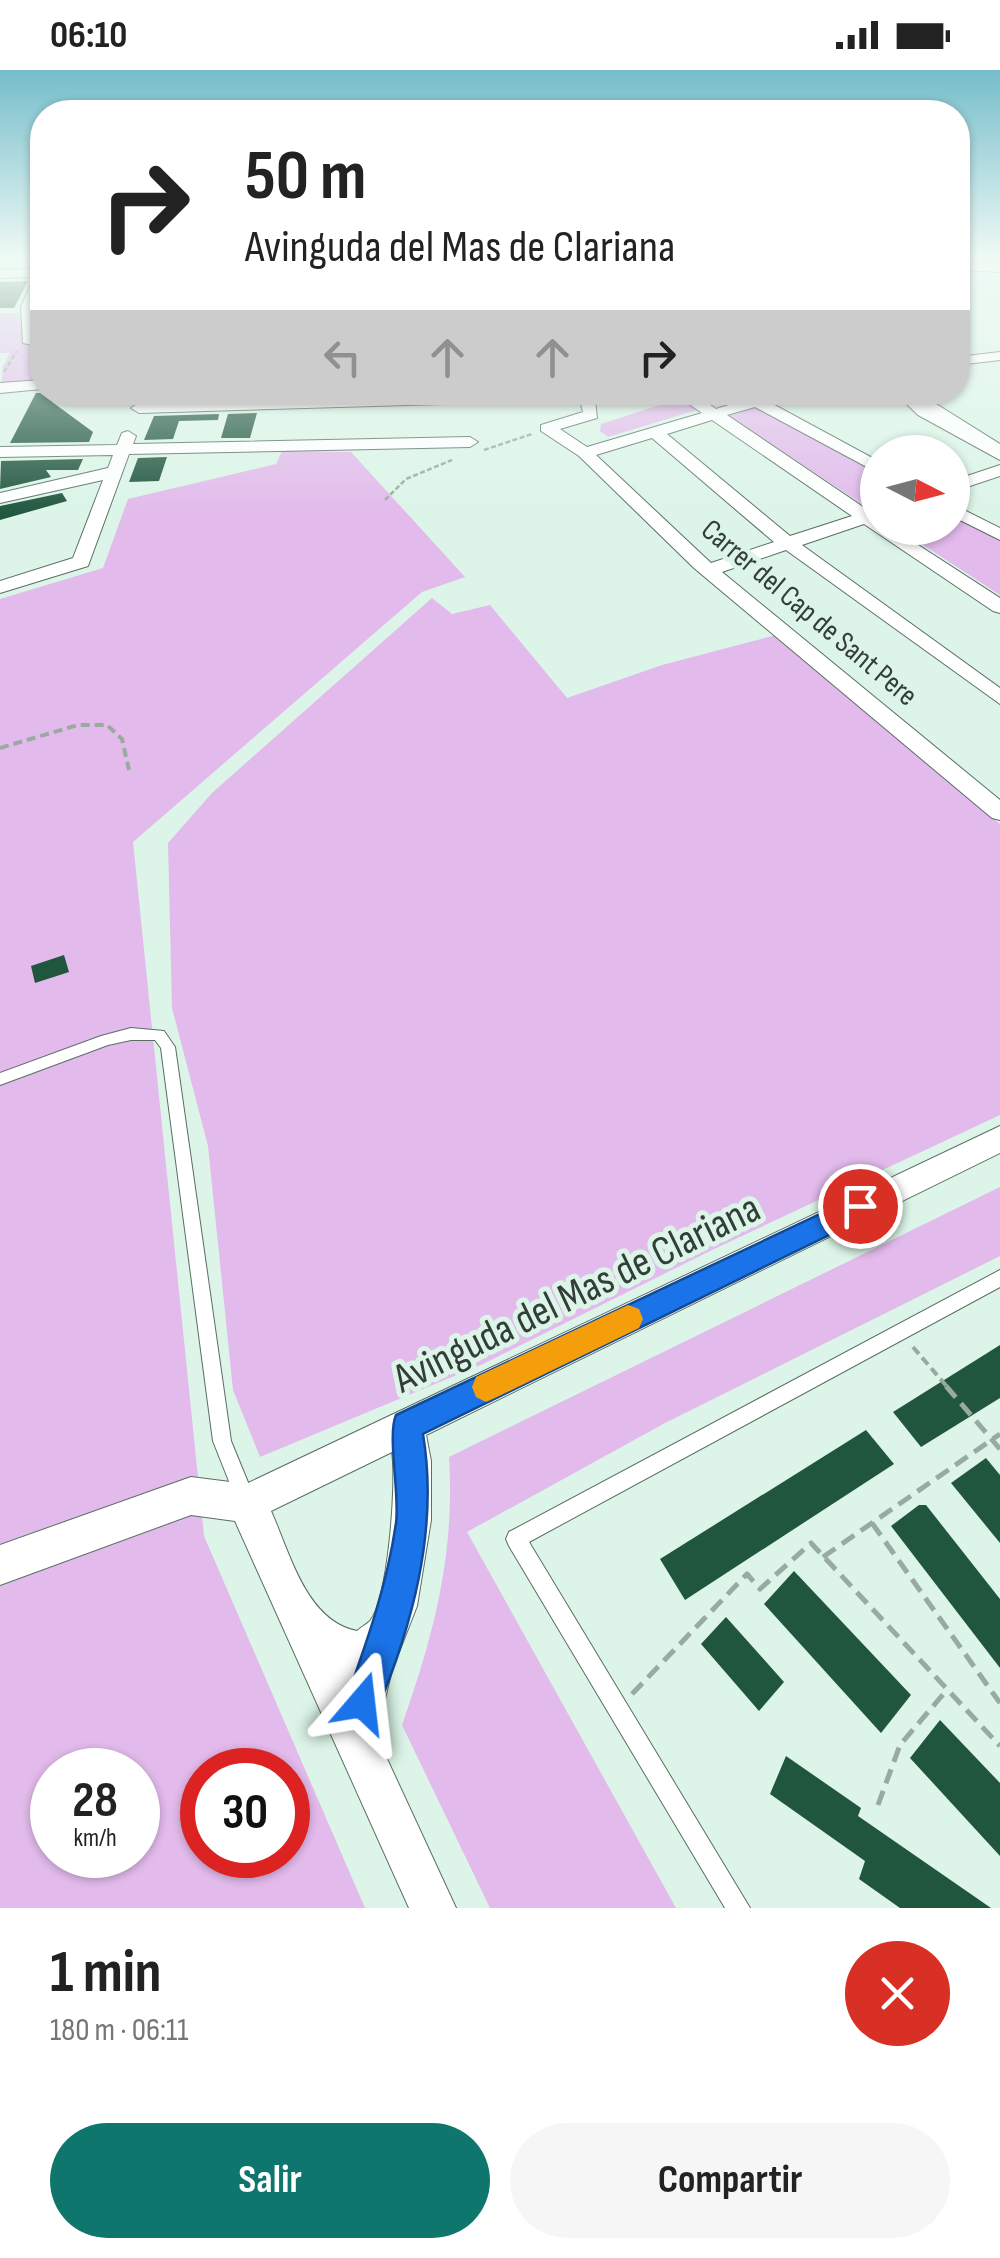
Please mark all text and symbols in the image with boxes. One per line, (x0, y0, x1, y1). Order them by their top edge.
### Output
text: 06:10 (50, 13, 127, 58)
text: 50 m (245, 135, 366, 219)
icon: right (80, 140, 210, 270)
text: Avinguda del Mas de Clariana (245, 220, 675, 275)
icon: left (315, 330, 370, 385)
icon: ahead (420, 330, 475, 385)
icon: ahead (525, 330, 580, 385)
icon: right (630, 330, 685, 385)
north arrow (860, 435, 970, 545)
map controls (860, 435, 970, 545)
street label: Carrer del Cap de Sant Pere (694, 512, 924, 714)
pin (818, 1164, 903, 1249)
icon: arrive (833, 1179, 888, 1234)
street label: Avinguda del Mas de Clariana (384, 1183, 769, 1405)
position arrow (310, 1651, 414, 1755)
speed limit sign: 30 (180, 1748, 310, 1878)
text: 28 (72, 1771, 118, 1831)
text: km/h (73, 1823, 117, 1854)
text: 1 min (50, 1937, 162, 2009)
button: close (845, 1941, 950, 2046)
text: 180 m · 06:11 (50, 2011, 188, 2050)
button: Salir (50, 2123, 490, 2238)
button: Compartir (510, 2123, 950, 2238)

